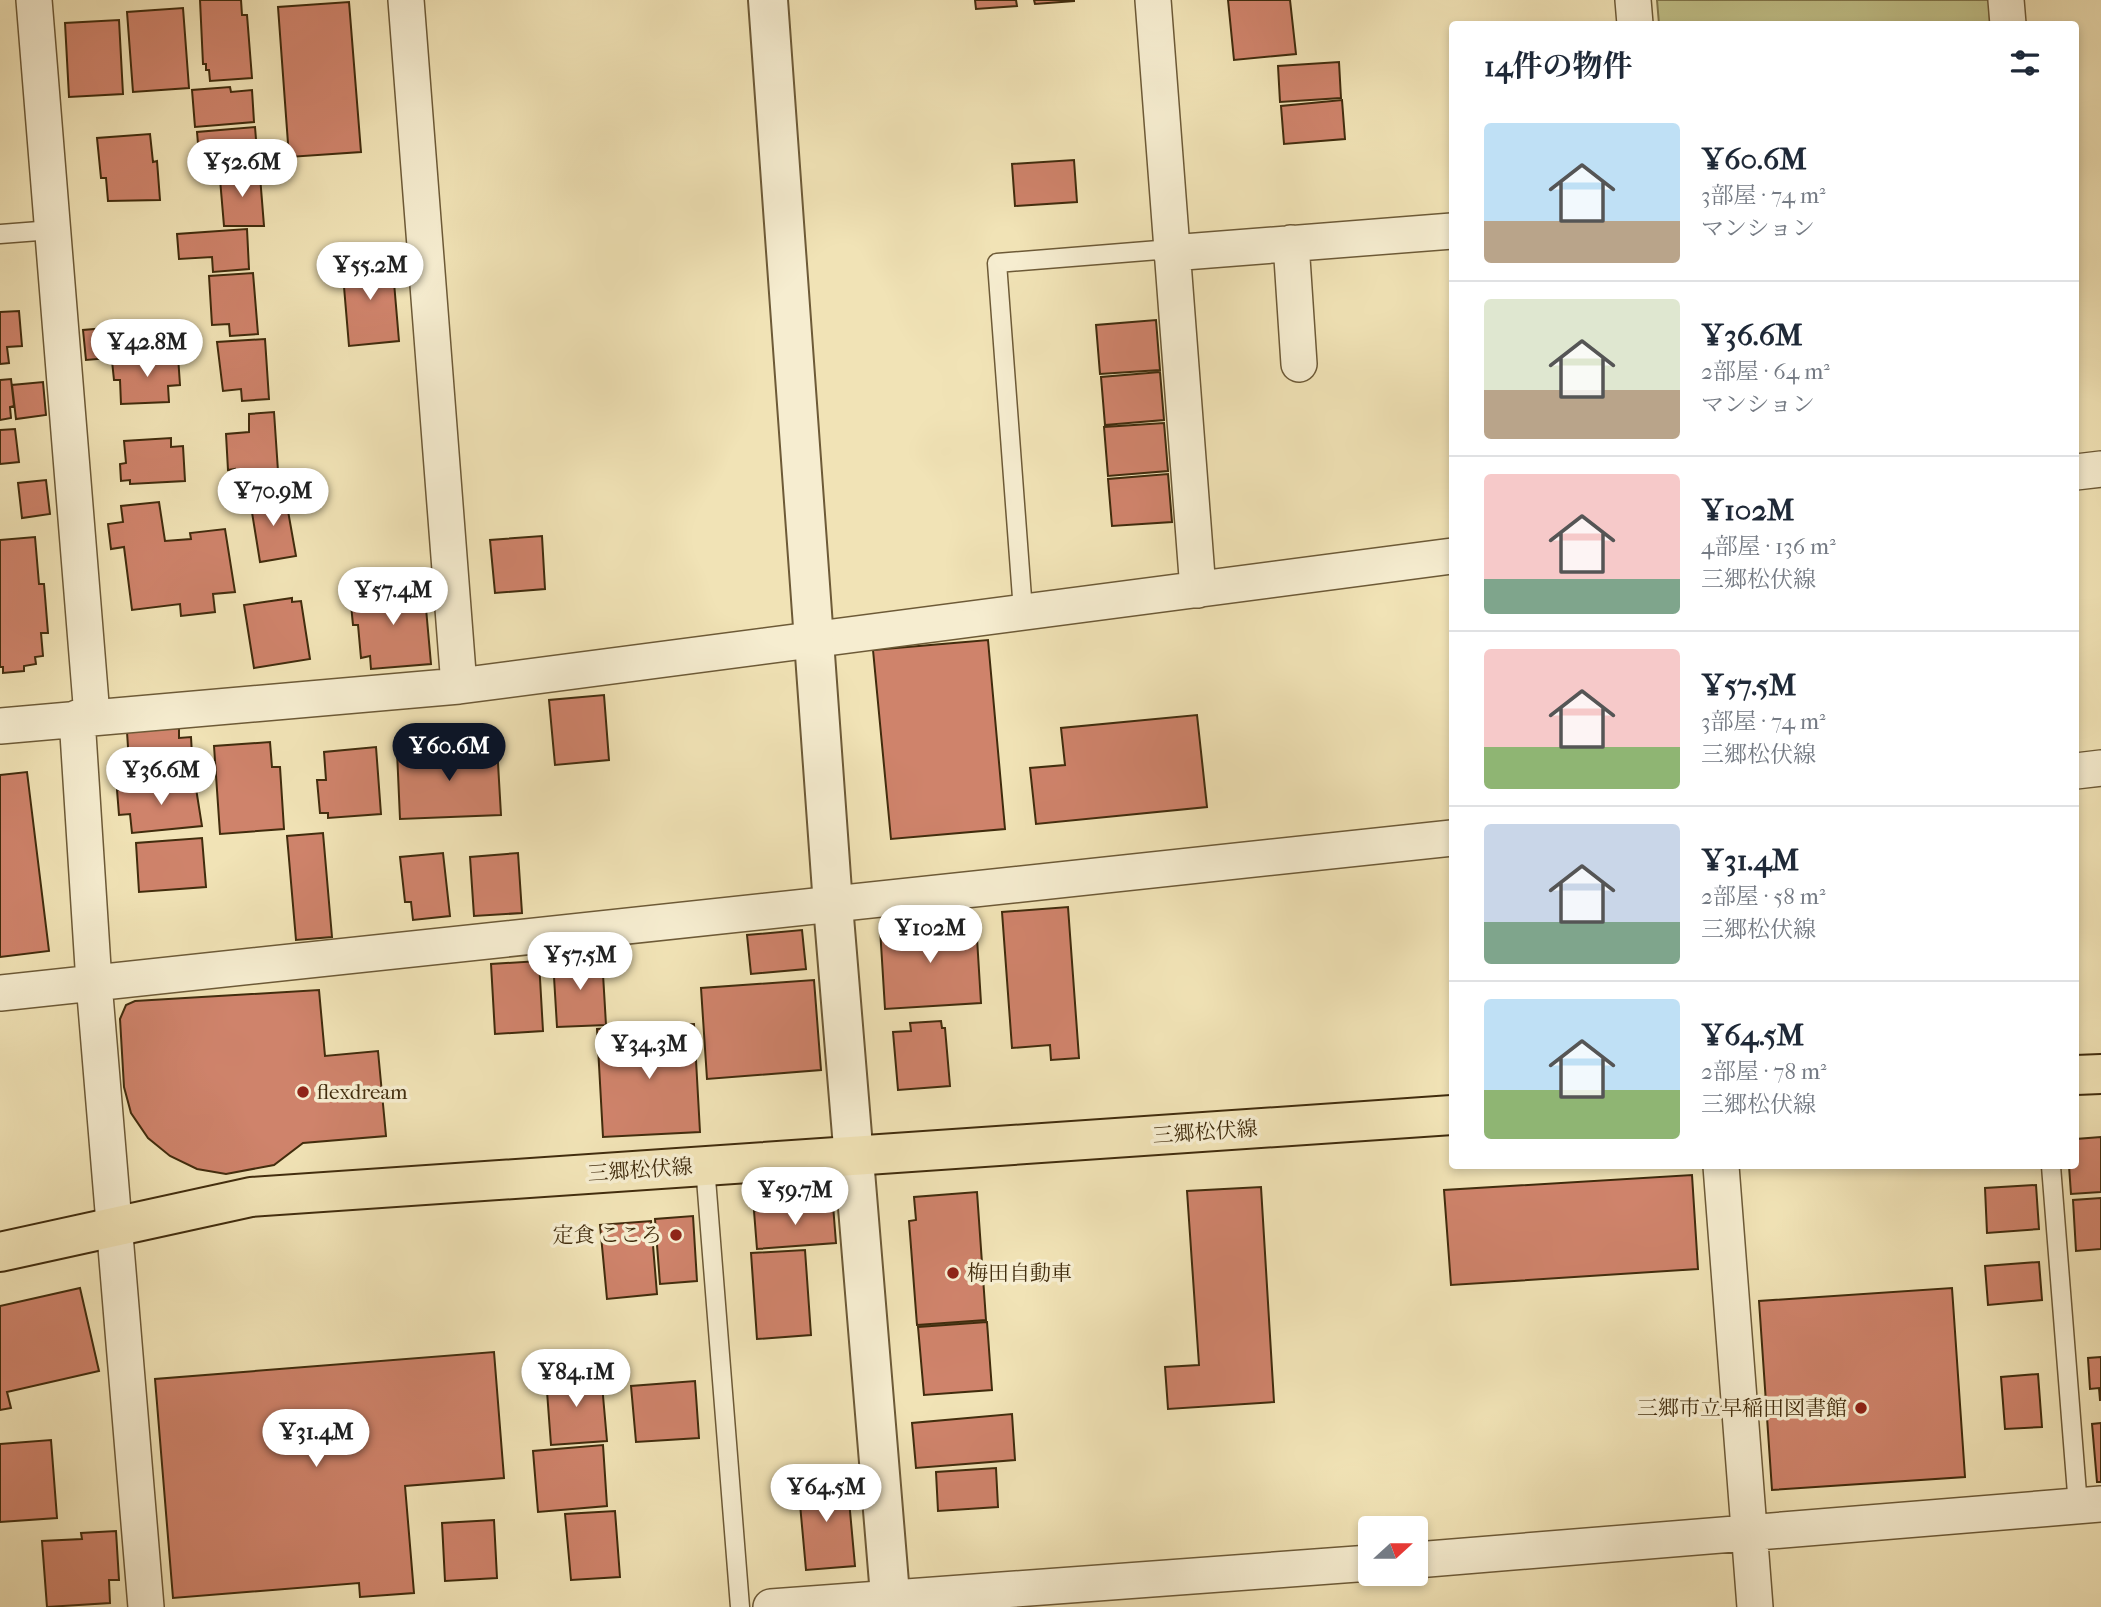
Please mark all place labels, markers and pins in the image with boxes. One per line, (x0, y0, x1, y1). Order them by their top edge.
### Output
pin: ¥52.6M (185, 140, 299, 199)
pin: ¥55.2M (313, 243, 427, 302)
pin: ¥42.8M (90, 320, 204, 379)
pin: ¥70.9M (216, 468, 330, 528)
pin: ¥57.4M (336, 568, 450, 627)
pin: ¥60.6M (392, 724, 506, 783)
pin: ¥36.6M (104, 748, 218, 807)
pin: ¥102M (881, 906, 979, 965)
pin: ¥57.5M (523, 932, 637, 992)
pin: ¥34.3M (592, 1021, 706, 1081)
place label: flexdream (317, 1080, 408, 1104)
marker: flexdream (295, 1084, 311, 1100)
pin: ¥59.7M (738, 1168, 852, 1227)
place label: 定食 こころ (552, 1223, 662, 1247)
marker: 定食 こころ (668, 1227, 684, 1243)
place label: 梅田自動車 (967, 1261, 1072, 1285)
marker: 梅田自動車 (945, 1265, 961, 1281)
pin: ¥84.1M (519, 1350, 633, 1409)
place label: 三郷市立早稲田図書館 (1637, 1396, 1847, 1420)
marker: 三郷市立早稲田図書館 (1853, 1400, 1869, 1416)
pin: ¥31.4M (259, 1410, 373, 1469)
pin: ¥64.5M (769, 1464, 883, 1524)

